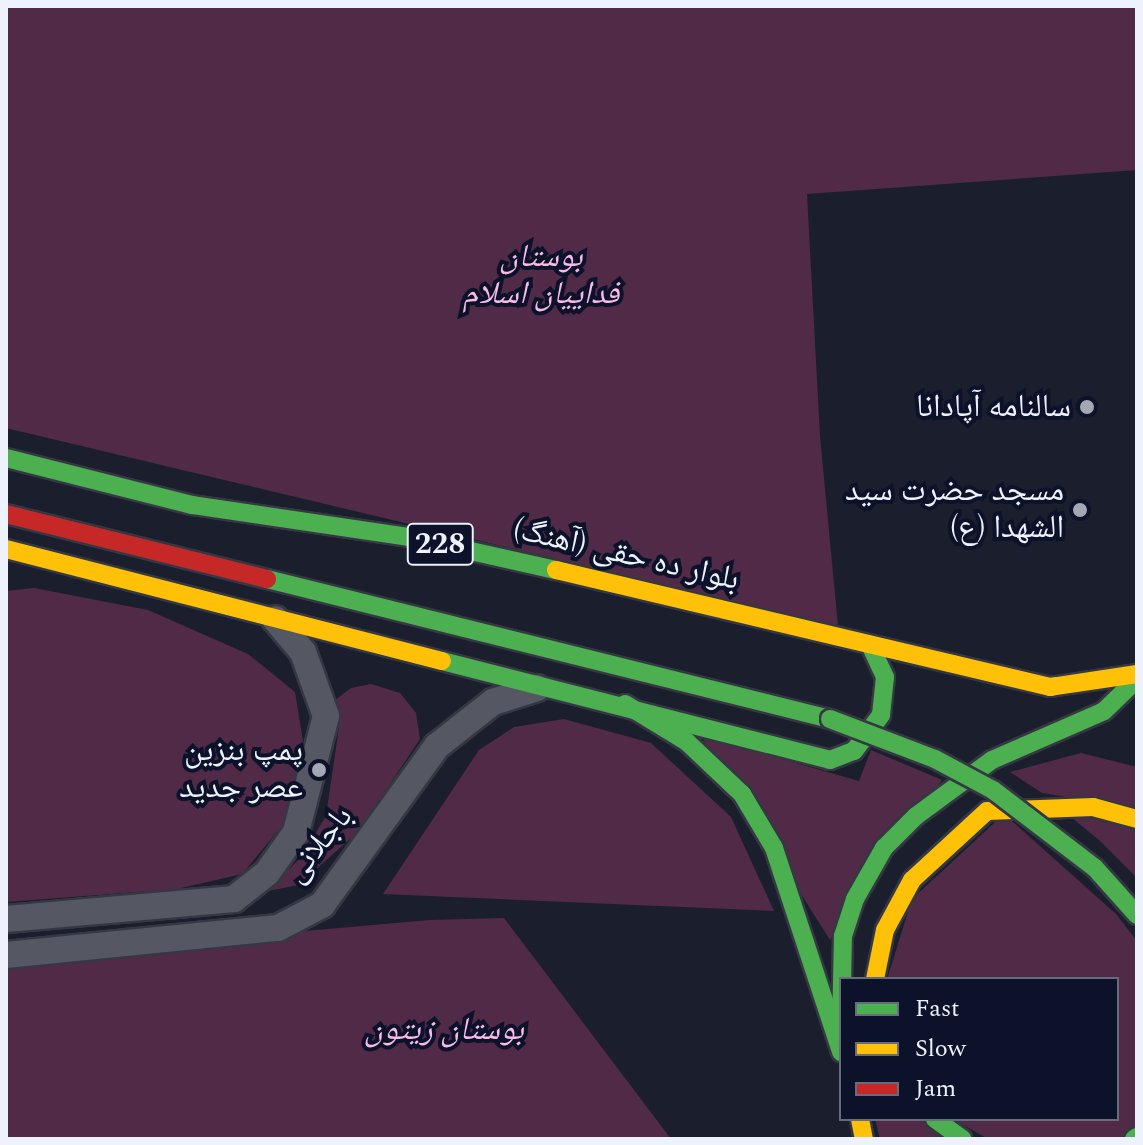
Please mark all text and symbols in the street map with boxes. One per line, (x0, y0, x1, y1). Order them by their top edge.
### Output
park label: بوستان فداییان اسلام (462, 239, 620, 314)
place label: سالنامه آپادانا (916, 388, 1071, 426)
marker: سالنامه آپادانا (1078, 398, 1096, 416)
place label: مسجد حضرت سید الشهدا (ع) (845, 473, 1064, 548)
marker: مسجد حضرت سید الشهدا (ع) (1071, 501, 1089, 519)
street label: بلوار ده حقی (آهنگ) (509, 510, 743, 600)
road number: 228 (406, 518, 474, 570)
place label: پمپ بنزین عصر جدید (179, 733, 303, 808)
marker: پمپ بنزین عصر جدید (310, 761, 328, 779)
street label: باجلانی (277, 799, 361, 891)
legend (839, 977, 1119, 1121)
text: Fast (915, 991, 960, 1027)
park label: بوستان زیتون (364, 1011, 524, 1049)
text: Slow (915, 1031, 966, 1067)
text: Jam (915, 1071, 956, 1107)

